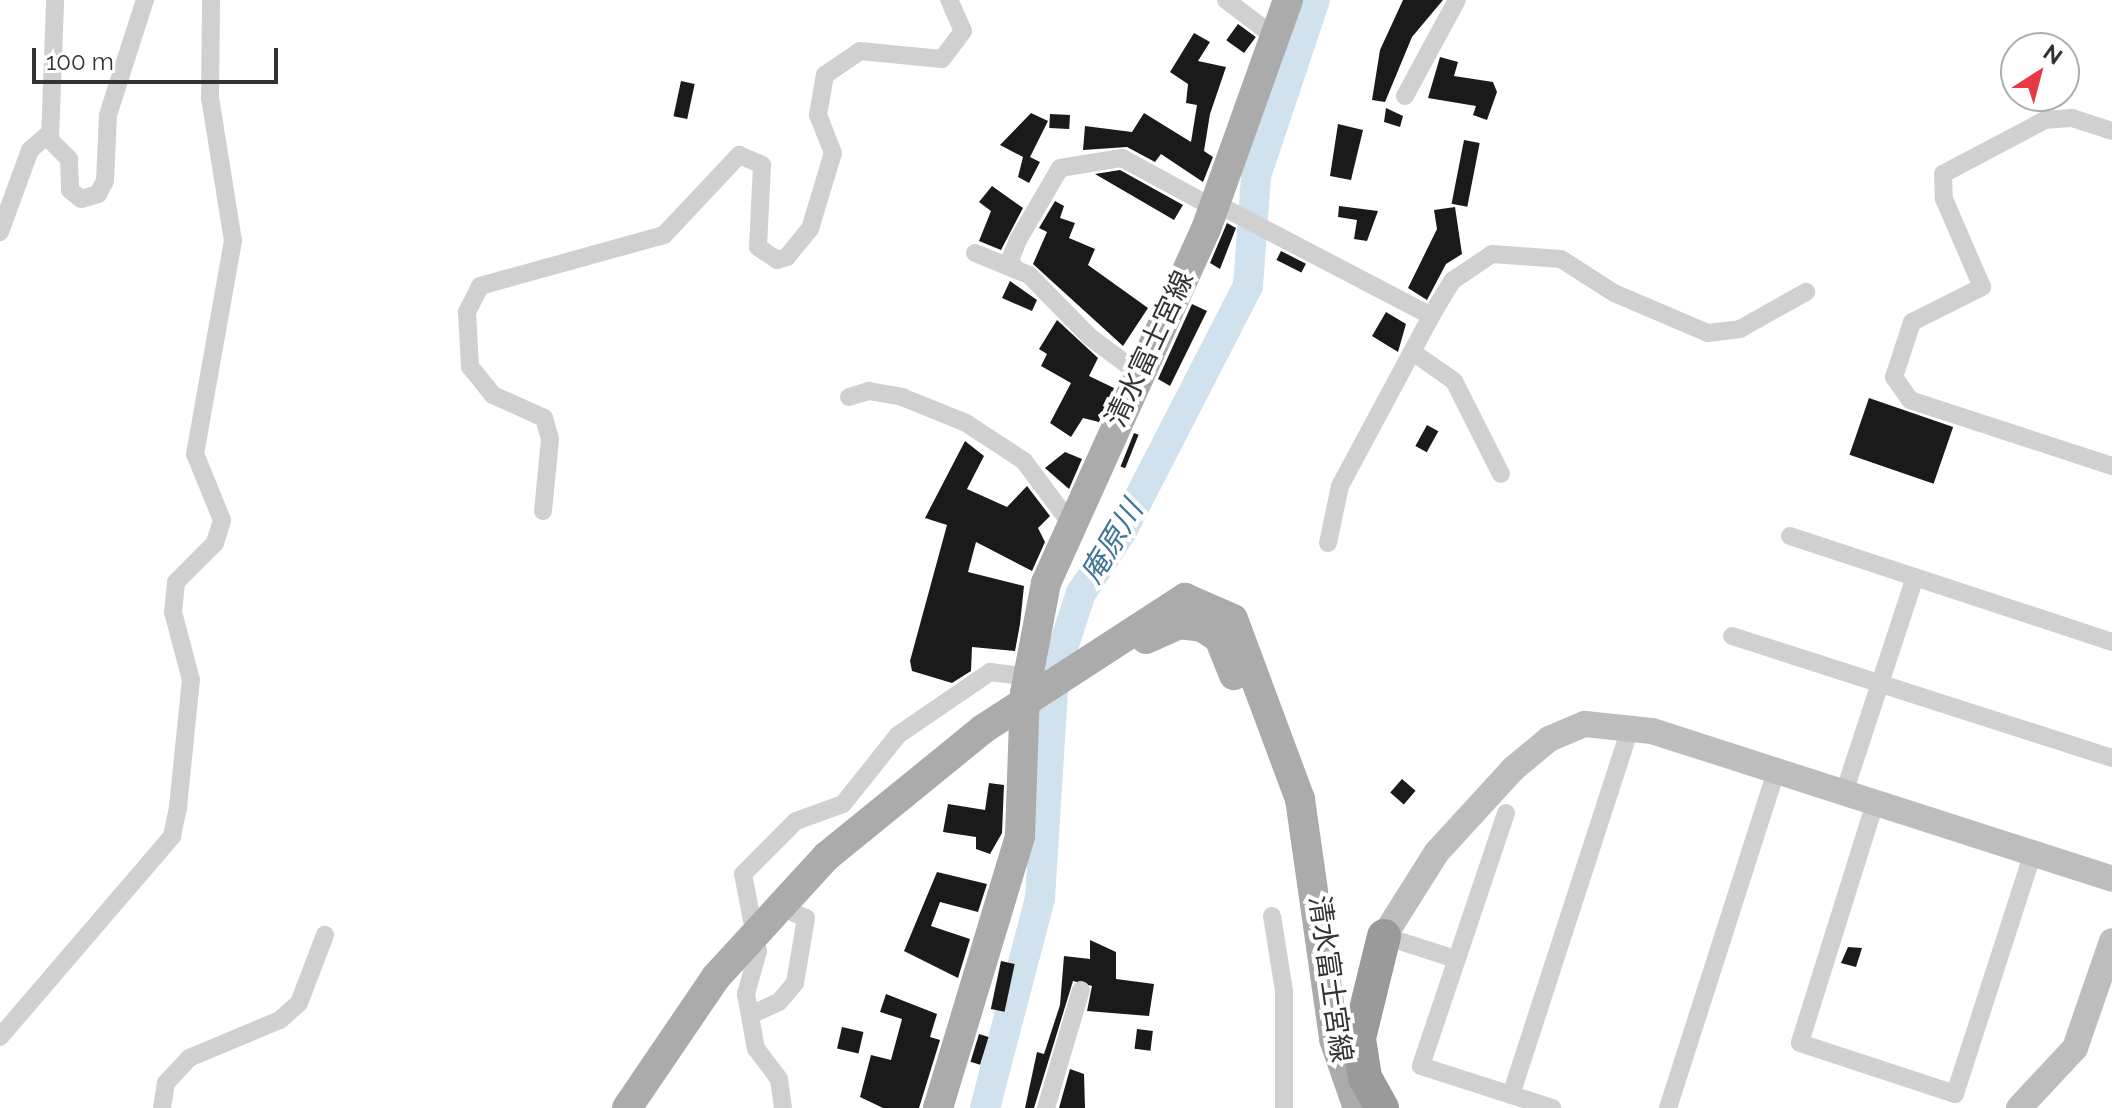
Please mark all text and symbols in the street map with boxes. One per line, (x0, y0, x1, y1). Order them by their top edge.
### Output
scale bar (36, 32, 282, 82)
north arrow (2000, 32, 2080, 112)
text: N (2038, 39, 2067, 70)
text: 100 m (46, 47, 114, 76)
street label: 清水富士宮線 (1099, 266, 1201, 432)
water label: 庵原川 (1073, 494, 1151, 590)
street label: 清水富士宮線 (1302, 893, 1358, 1065)

